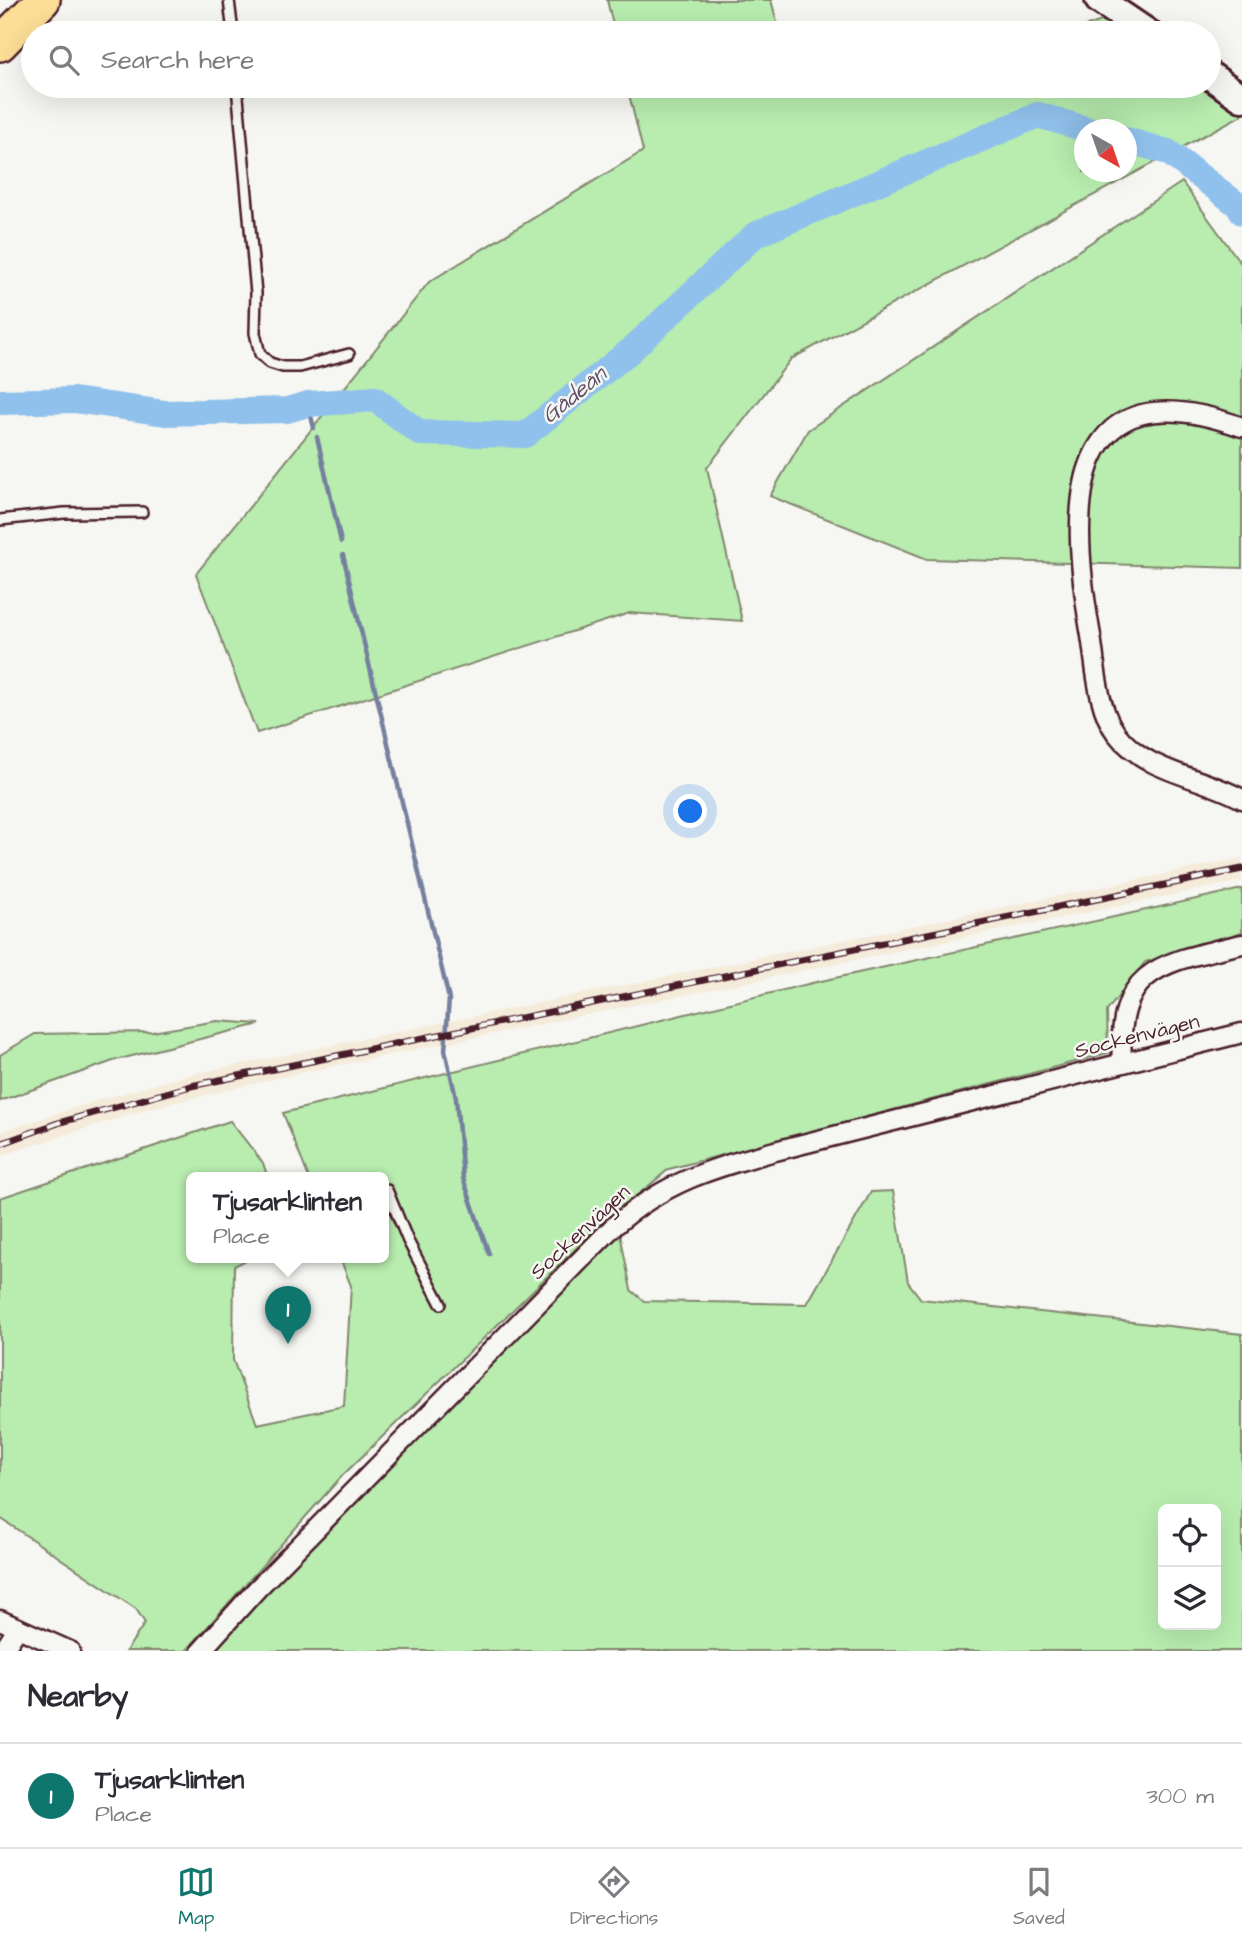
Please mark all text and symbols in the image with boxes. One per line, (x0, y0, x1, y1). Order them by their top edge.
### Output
search box (21, 21, 1221, 98)
icon: search (45, 41, 83, 79)
text: Search here (101, 42, 254, 78)
north arrow (1074, 119, 1137, 182)
water label: Gådeån (535, 357, 615, 431)
your location (673, 794, 707, 828)
street label: Sockenvägen (1072, 1006, 1203, 1067)
popup (186, 1172, 389, 1263)
street label: Sockenvägen (523, 1178, 638, 1288)
text: Tjusarklinten (213, 1184, 362, 1220)
text: Place (213, 1220, 270, 1252)
pin: 1 (265, 1286, 311, 1344)
map controls (1158, 1504, 1221, 1630)
button: locate (1158, 1504, 1221, 1567)
button: layers (1158, 1567, 1221, 1630)
text: Nearby (28, 1676, 128, 1718)
text: Tjusarklinten (95, 1762, 244, 1798)
text: 1 (50, 1780, 52, 1812)
text: 300 m (1146, 1780, 1214, 1812)
text: Place (95, 1798, 152, 1830)
tab: Map (177, 1863, 215, 1932)
tab: Directions (570, 1863, 658, 1932)
tab: Saved (1013, 1863, 1065, 1932)

